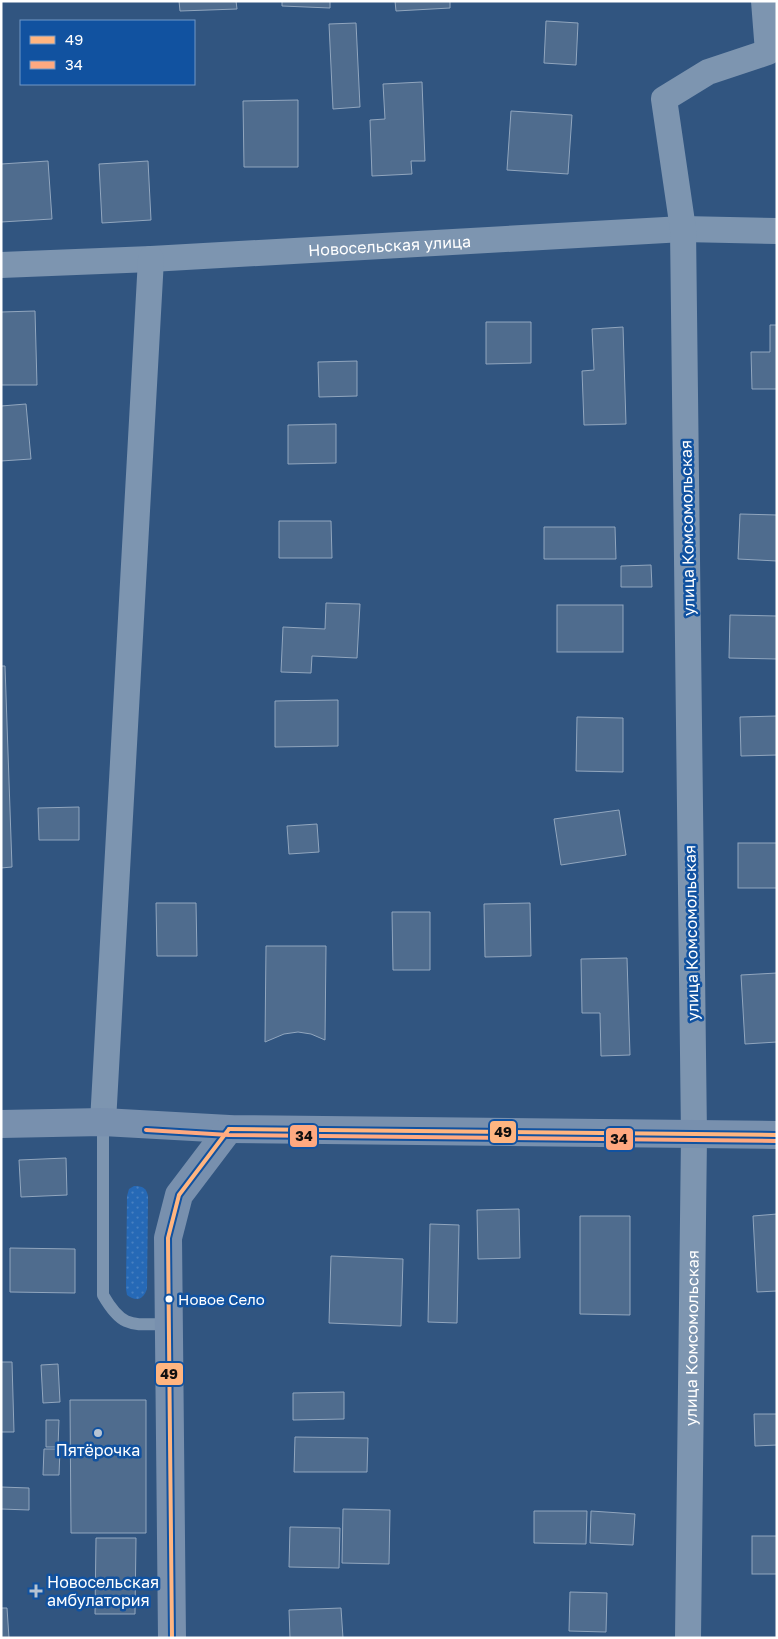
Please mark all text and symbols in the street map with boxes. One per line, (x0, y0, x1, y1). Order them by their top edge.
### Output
legend (20, 20, 195, 85)
text: 49 (65, 30, 83, 48)
text: 34 (65, 55, 83, 73)
street label: Новосельская улица (308, 231, 471, 260)
street label: улица Комсомольская (675, 440, 699, 616)
street label: улица Комсомольская (679, 845, 703, 1021)
line badge: 49 (489, 1120, 517, 1144)
text: 49 (494, 1123, 512, 1140)
line badge: 34 (289, 1124, 318, 1148)
text: 34 (295, 1127, 313, 1144)
line badge: 34 (605, 1127, 634, 1151)
text: 34 (610, 1130, 628, 1147)
street label: улица Комсомольская (681, 1250, 703, 1426)
place label: Новое Село (178, 1290, 265, 1308)
marker: Новое Село (164, 1294, 174, 1304)
line badge: 49 (155, 1362, 184, 1386)
text: 49 (160, 1365, 178, 1382)
marker: Пятёрочка (92, 1427, 104, 1439)
place label: Пятёрочка (56, 1440, 140, 1460)
place label: Новосельская амбулатория (47, 1572, 159, 1610)
marker: Новосельская амбулатория (29, 1584, 43, 1598)

